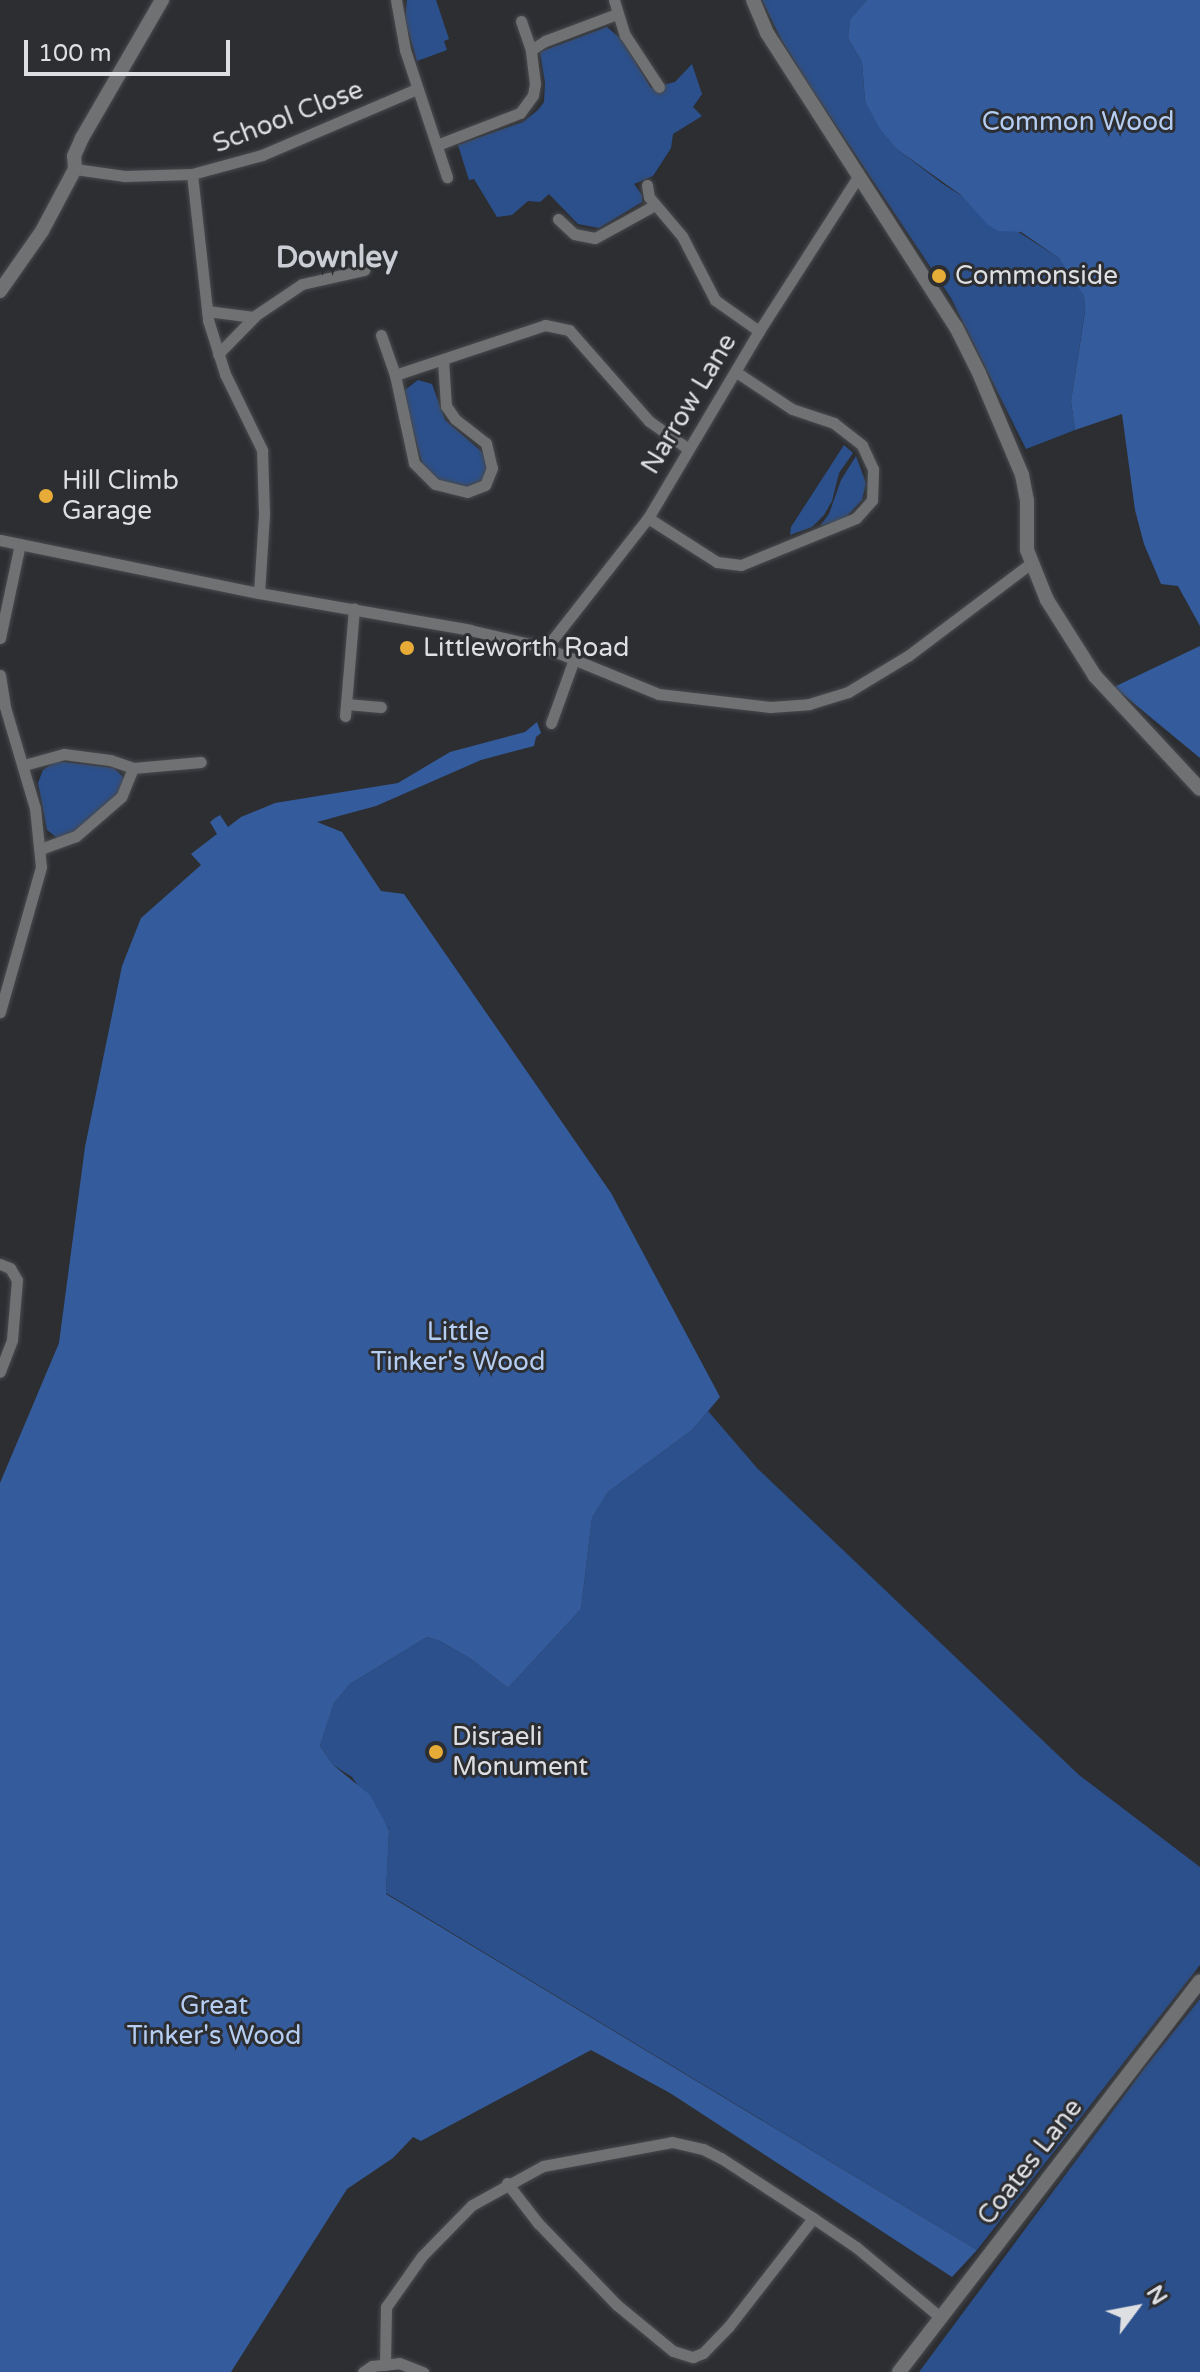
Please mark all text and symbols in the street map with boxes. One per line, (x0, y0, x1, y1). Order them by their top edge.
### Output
scale bar (28, 24, 234, 74)
text: 100 m (38, 39, 112, 68)
street label: School Close (209, 74, 367, 160)
park label: Common Wood (982, 106, 1174, 138)
district label: Downley (276, 240, 398, 276)
place label: Commonside (955, 260, 1118, 292)
marker: Commonside (930, 267, 948, 285)
street label: Narrow Lane (635, 328, 743, 480)
place label: Hill Climb Garage (62, 465, 179, 526)
marker: Hill Climb Garage (37, 487, 55, 505)
place label: Littleworth Road (423, 632, 629, 664)
marker: Littleworth Road (398, 639, 416, 657)
park label: Little Tinker's Wood (371, 1316, 545, 1378)
place label: Disraeli Monument (452, 1721, 588, 1782)
marker: Disraeli Monument (427, 1743, 445, 1761)
park label: Great Tinker's Wood (127, 1990, 301, 2052)
street label: Coates Lane (971, 2093, 1089, 2231)
north arrow (1096, 2268, 1176, 2348)
text: N (1141, 2281, 1172, 2310)

